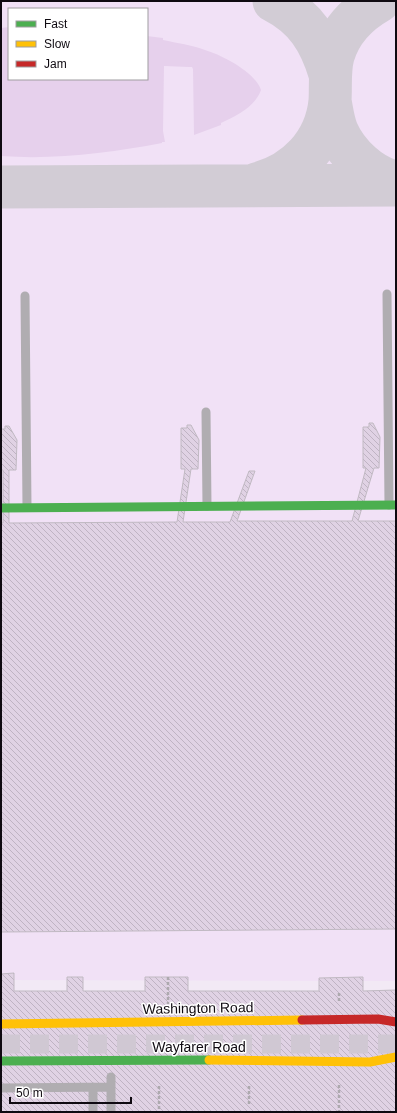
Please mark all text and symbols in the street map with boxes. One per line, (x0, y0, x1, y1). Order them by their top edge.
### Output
legend (8, 8, 148, 80)
text: Fast (44, 17, 68, 31)
text: Slow (44, 37, 70, 51)
text: Jam (44, 57, 67, 71)
street label: Washington Road (142, 999, 254, 1017)
street label: Wayfarer Road (152, 1039, 246, 1055)
scale bar (10, 1079, 131, 1105)
text: 50 m (16, 1086, 43, 1100)

